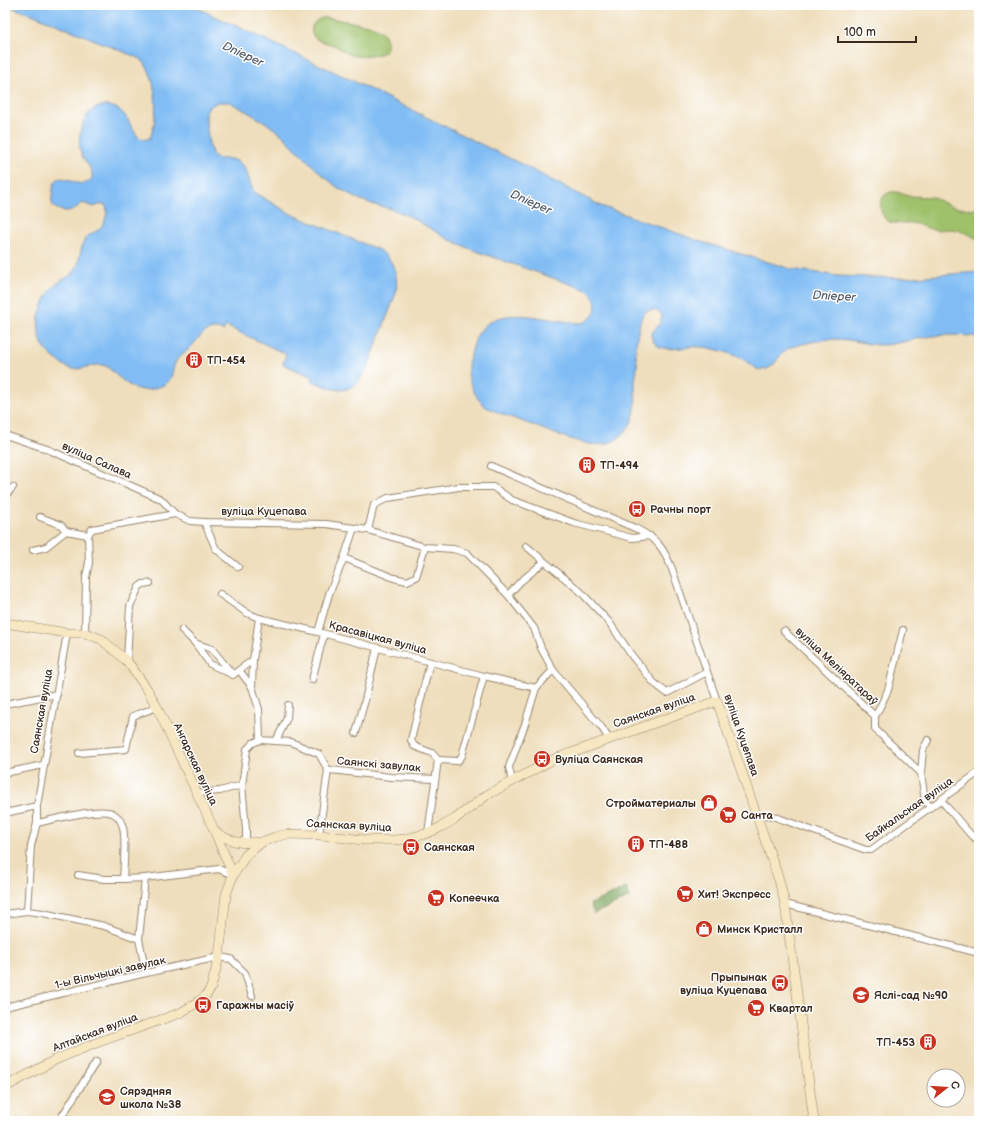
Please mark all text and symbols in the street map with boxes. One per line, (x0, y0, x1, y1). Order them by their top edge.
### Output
scale bar (838, 18, 916, 44)
text: 100 m (844, 25, 876, 40)
water label: Dnieper (220, 38, 267, 71)
water label: Dnieper (508, 187, 555, 219)
water label: Dnieper (812, 288, 858, 305)
building icon: ТП-454 (184, 350, 204, 370)
place label: ТП-454 (207, 354, 246, 367)
street label: вуліца Салава (60, 439, 134, 482)
building icon: ТП-494 (577, 455, 597, 475)
place label: ТП-494 (600, 459, 639, 472)
bus stop icon: Рачны порт (627, 499, 647, 519)
place label: Рачны порт (650, 503, 712, 516)
street label: вуліца Куцепава (221, 505, 307, 518)
street label: Красавіцкая вуліца (328, 618, 429, 657)
street label: вуліца Меліяратараў (793, 625, 881, 708)
street label: Саянская вуліца (28, 667, 55, 754)
street label: Саянская вуліца (612, 690, 697, 731)
street label: вуліца Куцепава (721, 693, 762, 778)
street label: Ангарская вуліца (170, 720, 220, 808)
bus stop icon: Вуліца Саянская (532, 749, 552, 769)
place label: Вуліца Саянская (555, 753, 643, 766)
street label: Саянскі завулак (336, 754, 422, 775)
street label: Байкальская вуліца (863, 774, 956, 844)
shop icon: Стройматериалы (699, 793, 719, 813)
place label: Стройматериалы (606, 797, 696, 810)
supermarket icon: Санта (718, 805, 738, 825)
place label: Санта (741, 809, 773, 822)
street label: Саянская вуліца (306, 817, 393, 834)
building icon: ТП-488 (626, 834, 646, 854)
bus stop icon: Саянская (401, 837, 421, 857)
place label: ТП-488 (649, 838, 688, 851)
place label: Саянская (424, 841, 475, 854)
supermarket icon: Хит! Экспресс (675, 884, 695, 904)
supermarket icon: Копеечка (426, 888, 446, 908)
place label: Хит! Экспресс (697, 888, 771, 901)
place label: Копеечка (449, 892, 500, 905)
shop icon: Минск Кристалл (694, 919, 714, 939)
place label: Минск Кристалл (717, 923, 803, 936)
street label: 1-ы Вільчыцкі завулак (53, 953, 167, 992)
place label: Прыпынак вуліца Куцепава (680, 971, 768, 997)
bus stop icon: Прыпынак вуліца Куцепава (770, 973, 790, 993)
school or university icon: Яслі-сад №90 (851, 985, 871, 1005)
place label: Яслі-сад №90 (874, 989, 948, 1002)
bus stop icon: Гаражны масіў (193, 995, 213, 1015)
supermarket icon: Квартал (746, 998, 766, 1018)
place label: Гаражны масіў (216, 999, 295, 1012)
place label: Квартал (769, 1002, 813, 1015)
street label: Алтайская вуліца (50, 1010, 140, 1055)
building icon: ТП-453 (918, 1032, 938, 1052)
place label: ТП-453 (876, 1036, 916, 1049)
north arrow (926, 1068, 966, 1108)
text: С (948, 1080, 963, 1091)
place label: Сярэдняя школа №38 (120, 1085, 182, 1111)
school or university icon: Сярэдняя школа №38 (97, 1087, 117, 1107)

